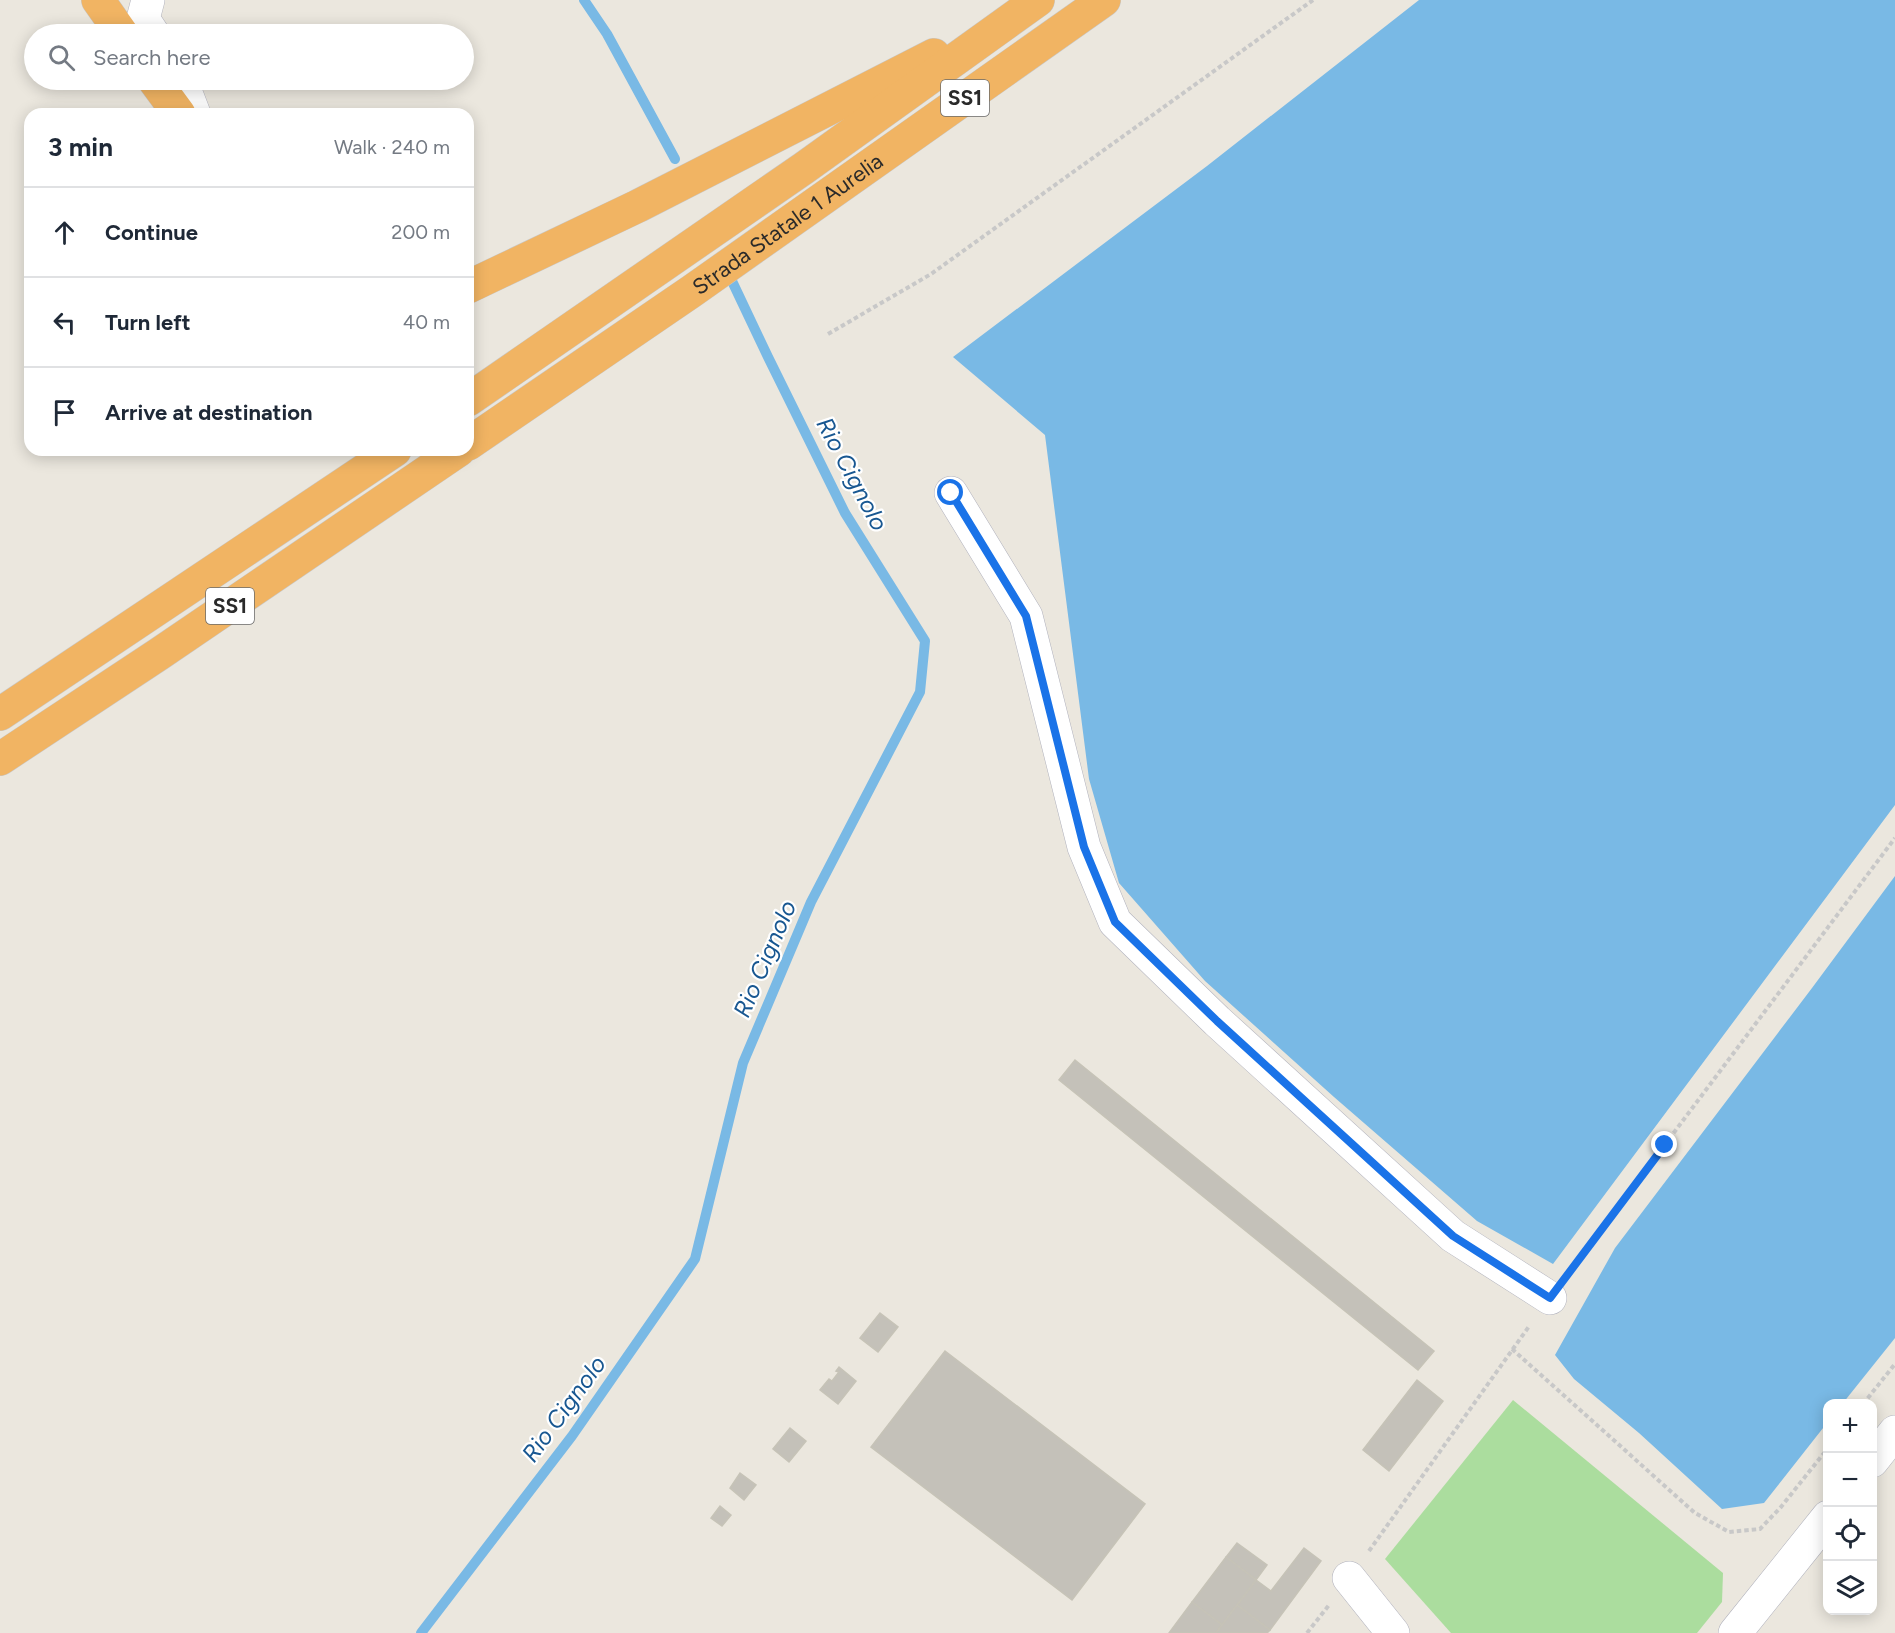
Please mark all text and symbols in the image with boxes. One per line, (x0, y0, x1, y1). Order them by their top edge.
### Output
search box (24, 24, 474, 90)
icon: search (45, 41, 78, 74)
text: Search here (93, 44, 211, 71)
road number: SS1 (941, 80, 989, 116)
text: 3 min (48, 131, 113, 163)
text: Walk · 240 m (334, 135, 450, 159)
street label: Strada Statale 1 Aurelia (687, 147, 888, 301)
icon: ahead (48, 216, 81, 249)
text: Continue (105, 219, 198, 246)
text: 200 m (391, 220, 450, 244)
icon: left (48, 306, 81, 339)
text: Turn left (105, 309, 191, 336)
text: 40 m (403, 310, 450, 334)
icon: arrive (48, 396, 81, 429)
text: Arrive at destination (105, 399, 313, 426)
water label: Rio Cignolo (811, 412, 894, 535)
route start (937, 479, 963, 505)
road number: SS1 (206, 588, 254, 624)
water label: Rio Cignolo (727, 896, 802, 1022)
route end (1651, 1131, 1677, 1157)
water label: Rio Cignolo (515, 1350, 612, 1467)
map controls (1823, 1399, 1877, 1615)
button: + (1823, 1399, 1877, 1453)
button: − (1823, 1453, 1877, 1507)
button: locate (1823, 1507, 1877, 1561)
button: layers (1823, 1561, 1877, 1615)

